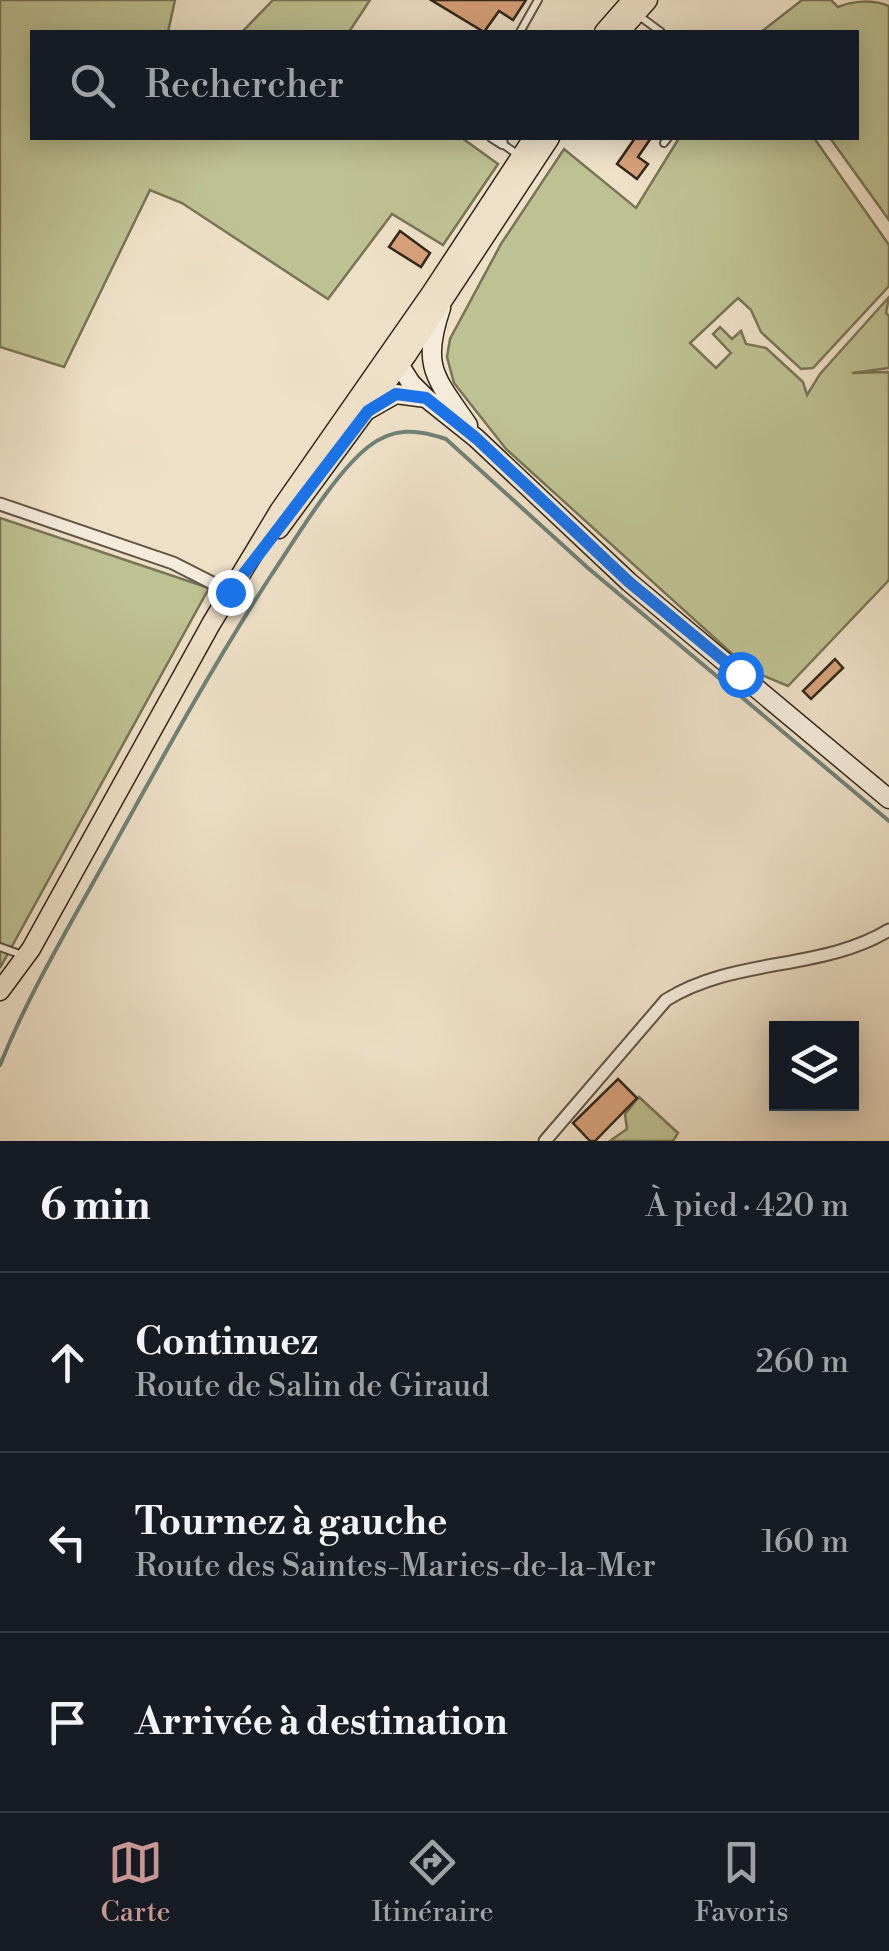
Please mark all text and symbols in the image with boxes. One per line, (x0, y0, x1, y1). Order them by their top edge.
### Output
search box (30, 30, 859, 140)
icon: search (65, 58, 120, 113)
text: Rechercher (145, 62, 344, 109)
route end (208, 570, 254, 616)
route start (718, 652, 764, 698)
map controls (769, 1021, 859, 1111)
button: layers (769, 1021, 859, 1111)
text: 6 min (40, 1180, 151, 1233)
text: À pied · 420 m (645, 1186, 849, 1226)
text: Continuez (135, 1319, 318, 1366)
icon: ahead (40, 1335, 95, 1390)
text: 260 m (756, 1342, 849, 1382)
text: Route de Salin de Giraud (135, 1366, 489, 1406)
text: Tournez à gauche (135, 1499, 447, 1546)
icon: left (40, 1515, 95, 1570)
text: 160 m (761, 1522, 849, 1562)
text: Route des Saintes-Maries-de-la-Mer (135, 1546, 656, 1586)
icon: arrive (40, 1695, 95, 1750)
text: Arrivée à destination (135, 1699, 508, 1746)
tab: Carte (101, 1835, 171, 1930)
tab: Itinéraire (372, 1835, 494, 1930)
tab: Favoris (695, 1835, 788, 1930)

